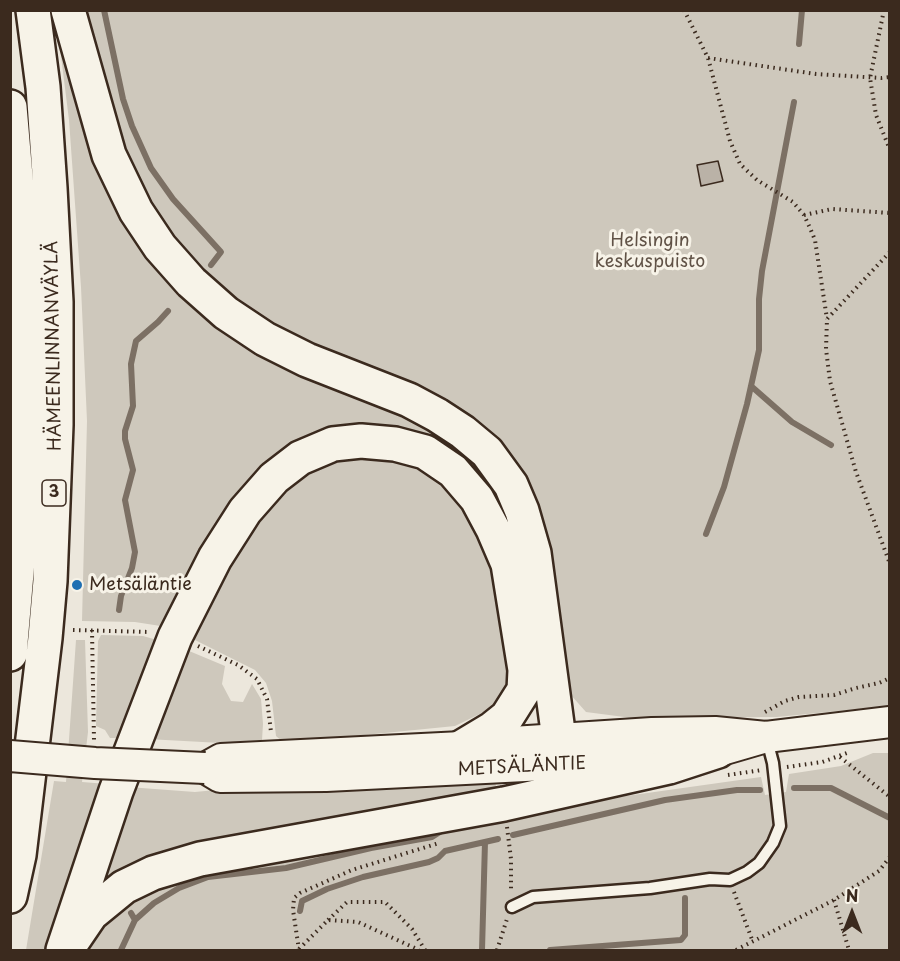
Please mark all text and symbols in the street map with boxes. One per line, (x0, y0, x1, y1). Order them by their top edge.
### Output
park label: Helsingin keskuspuisto (595, 230, 705, 272)
street label: HÄMEENLINNANVÄYLÄ (41, 241, 67, 451)
road number: 3 (42, 480, 66, 506)
place label: Metsäläntie (89, 574, 192, 596)
marker: Metsäläntie (70, 578, 84, 592)
street label: METSÄLÄNTIE (457, 753, 587, 781)
north arrow (822, 883, 882, 943)
text: N (846, 883, 858, 907)

